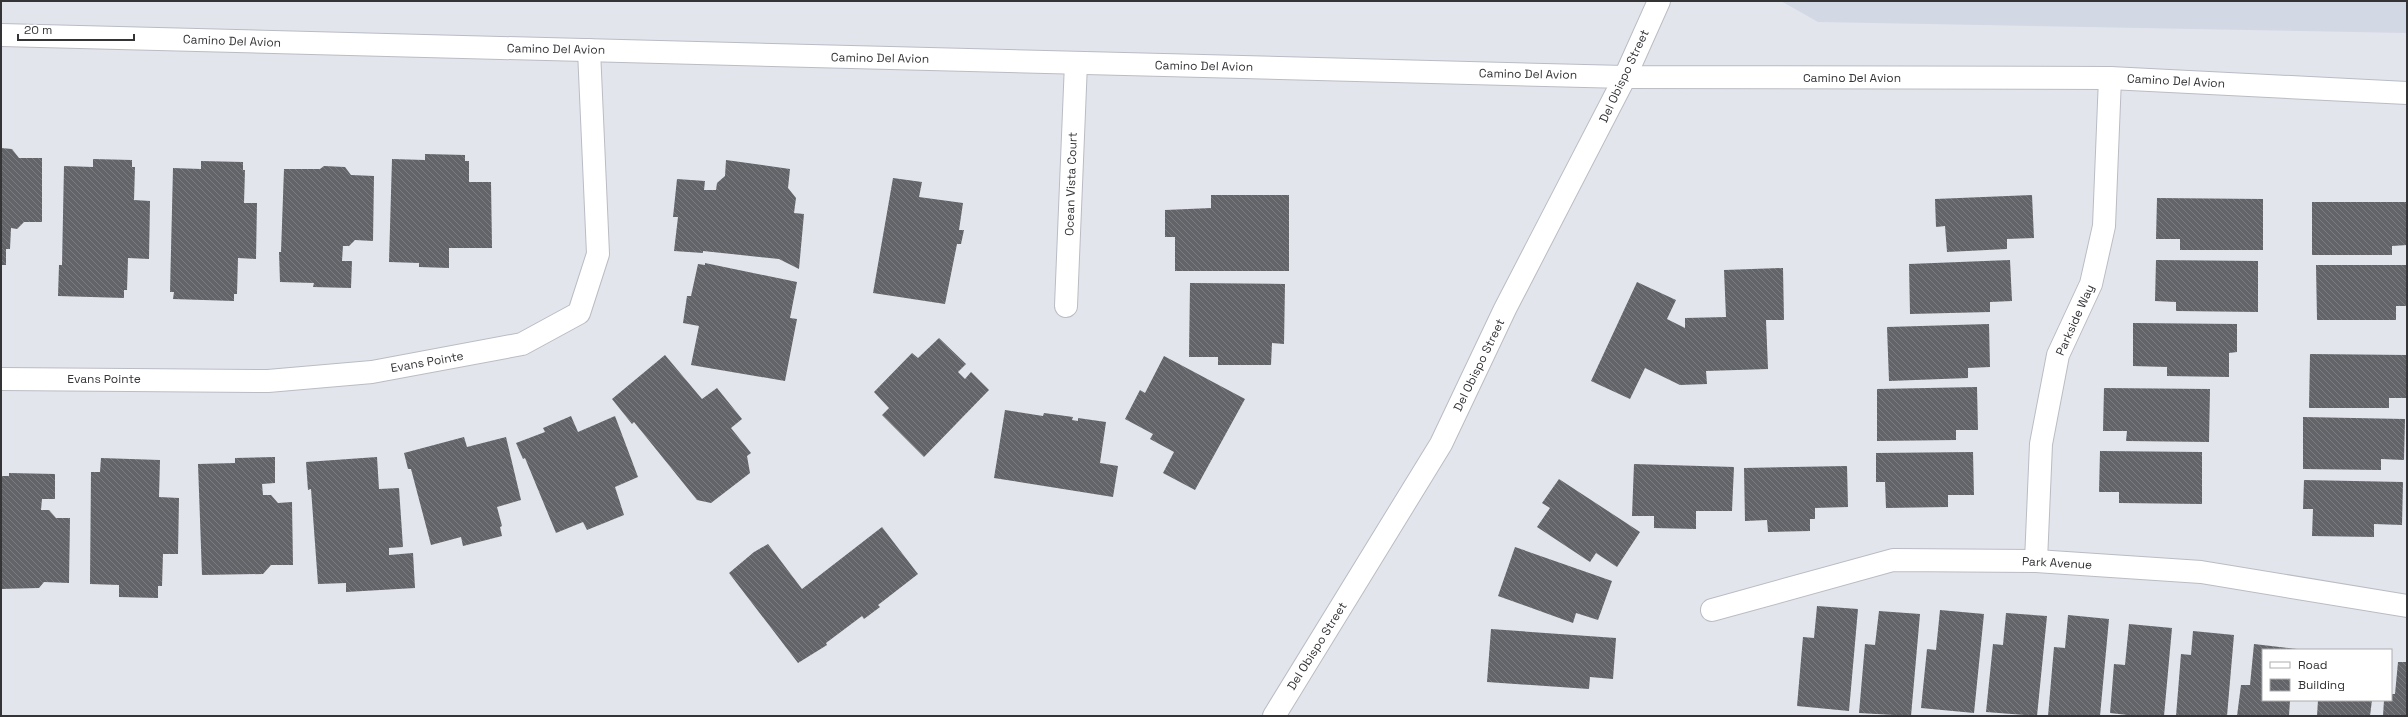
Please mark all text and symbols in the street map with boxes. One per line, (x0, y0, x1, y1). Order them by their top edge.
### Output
scale bar (18, 16, 134, 42)
text: 20 m (24, 22, 52, 38)
street label: Del Obispo Street (1595, 27, 1653, 125)
street label: Camino Del Avion (183, 31, 281, 51)
street label: Camino Del Avion (507, 40, 605, 58)
street label: Camino Del Avion (831, 49, 929, 67)
street label: Camino Del Avion (1155, 57, 1253, 75)
street label: Camino Del Avion (1479, 65, 1577, 83)
street label: Camino Del Avion (1803, 70, 1901, 86)
street label: Camino Del Avion (2127, 70, 2225, 92)
street label: Ocean Vista Court (1061, 132, 1081, 236)
street label: Parkside Way (2052, 282, 2098, 358)
street label: Del Obispo Street (1450, 316, 1508, 414)
street label: Evans Pointe (389, 348, 465, 376)
street label: Evans Pointe (67, 371, 141, 387)
street label: Park Avenue (2021, 553, 2093, 573)
street label: Del Obispo Street (1283, 599, 1351, 693)
legend (2262, 649, 2392, 701)
text: Road (2298, 657, 2327, 673)
text: Building (2298, 677, 2345, 693)

